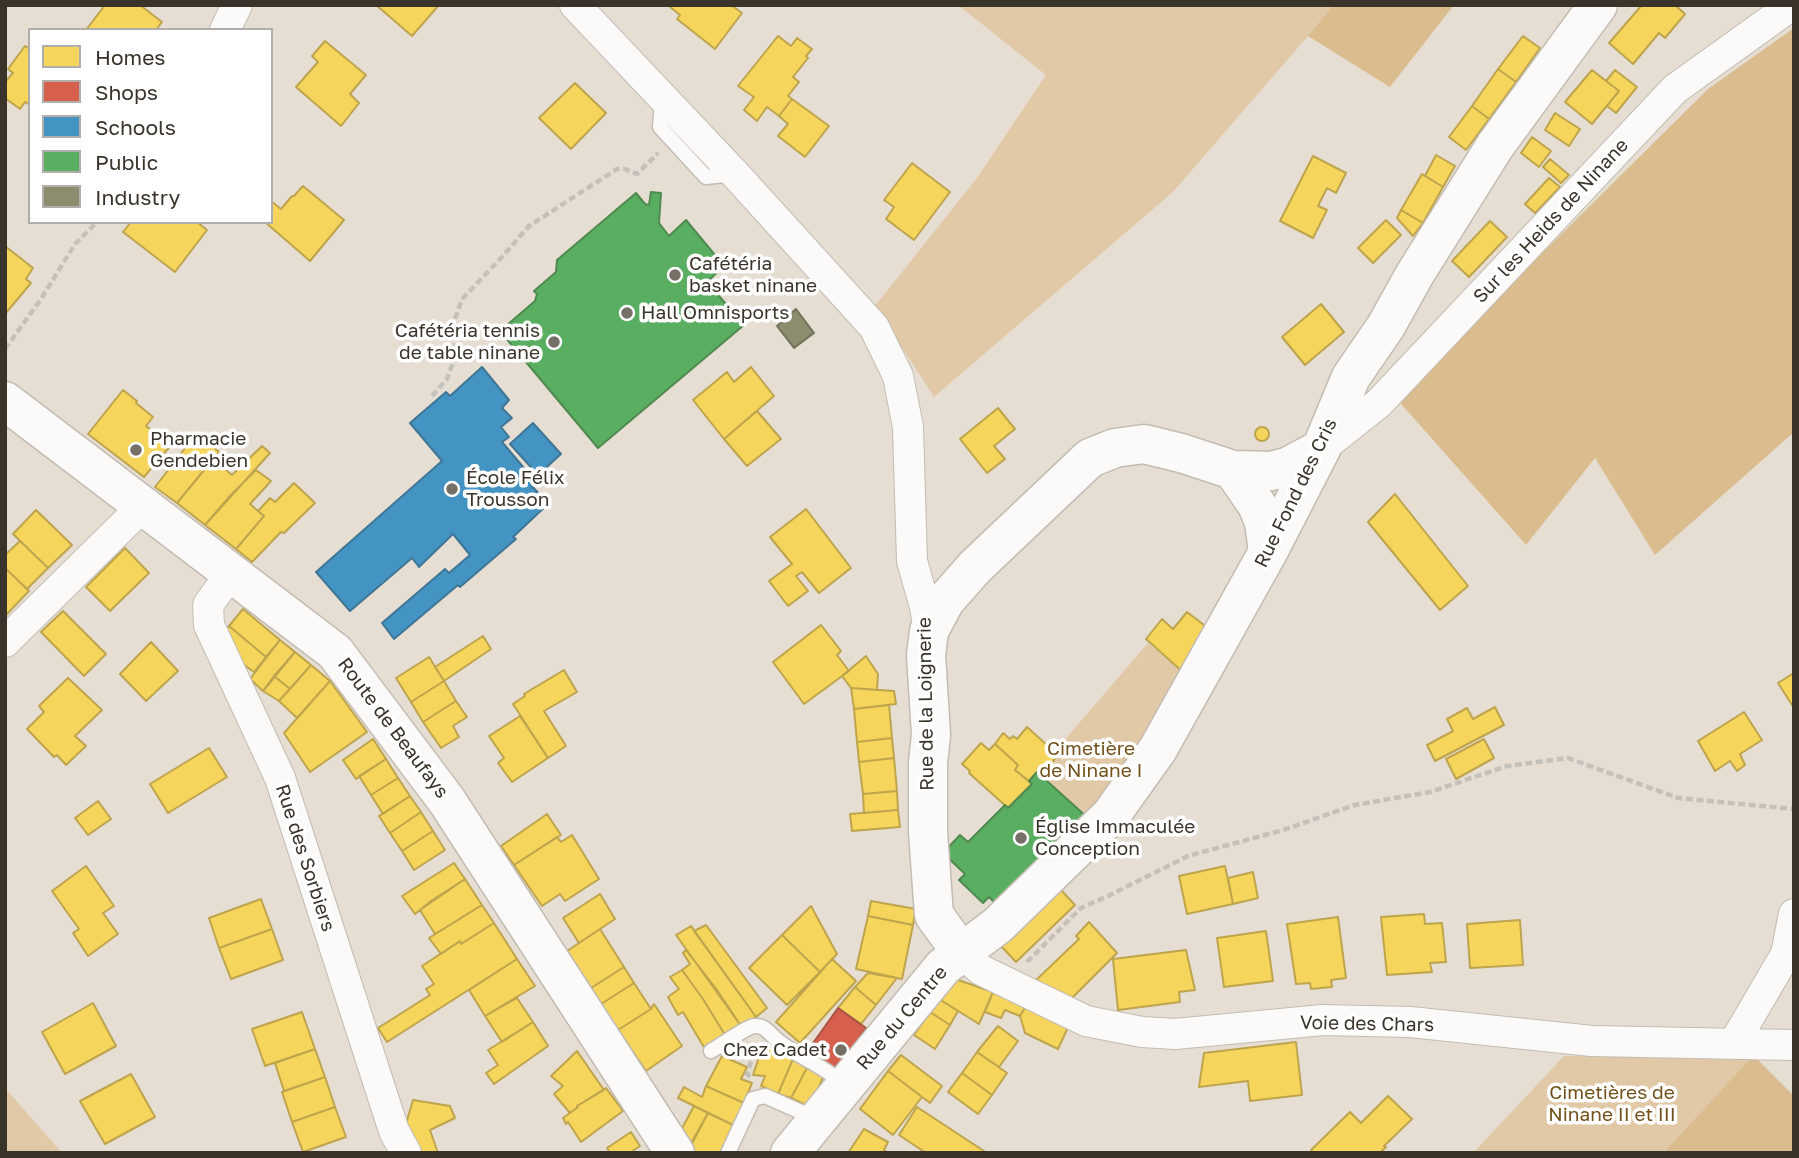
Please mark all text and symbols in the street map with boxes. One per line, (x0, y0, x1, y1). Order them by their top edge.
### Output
legend (28, 28, 273, 224)
text: Homes (95, 44, 165, 70)
text: Shops (95, 79, 158, 105)
text: Schools (95, 114, 176, 140)
street label: Sur les Heids de Ninane (1469, 134, 1633, 308)
text: Public (95, 149, 158, 175)
text: Industry (95, 184, 180, 210)
place label: Cafétéria basket ninane (689, 253, 817, 297)
marker: Cafétéria basket ninane (667, 267, 683, 283)
place label: Hall Omnisports (641, 302, 789, 324)
marker: Hall Omnisports (619, 305, 635, 321)
place label: Cafétéria tennis de table ninane (395, 320, 540, 364)
marker: Cafétéria tennis de table ninane (546, 334, 562, 350)
street label: Rue Fond des Cris (1250, 415, 1342, 571)
place label: Pharmacie Gendebien (150, 428, 248, 472)
marker: Pharmacie Gendebien (128, 442, 144, 458)
place label: École Félix Trousson (466, 467, 565, 511)
marker: École Félix Trousson (444, 481, 460, 497)
street label: Rue de la Loignerie (913, 617, 939, 791)
street label: Route de Beaufays (333, 653, 453, 803)
park label: Cimetière de Ninane I (1040, 738, 1142, 782)
street label: Rue des Sorbiers (270, 781, 340, 935)
place label: Église Immaculée Conception (1035, 816, 1195, 860)
marker: Église Immaculée Conception (1013, 830, 1029, 846)
street label: Rue du Centre (852, 961, 952, 1075)
street label: Voie des Chars (1300, 1011, 1434, 1037)
place label: Chez Cadet (723, 1039, 827, 1061)
marker: Chez Cadet (833, 1042, 849, 1058)
park label: Cimetières de Ninane II et III (1548, 1082, 1676, 1126)

